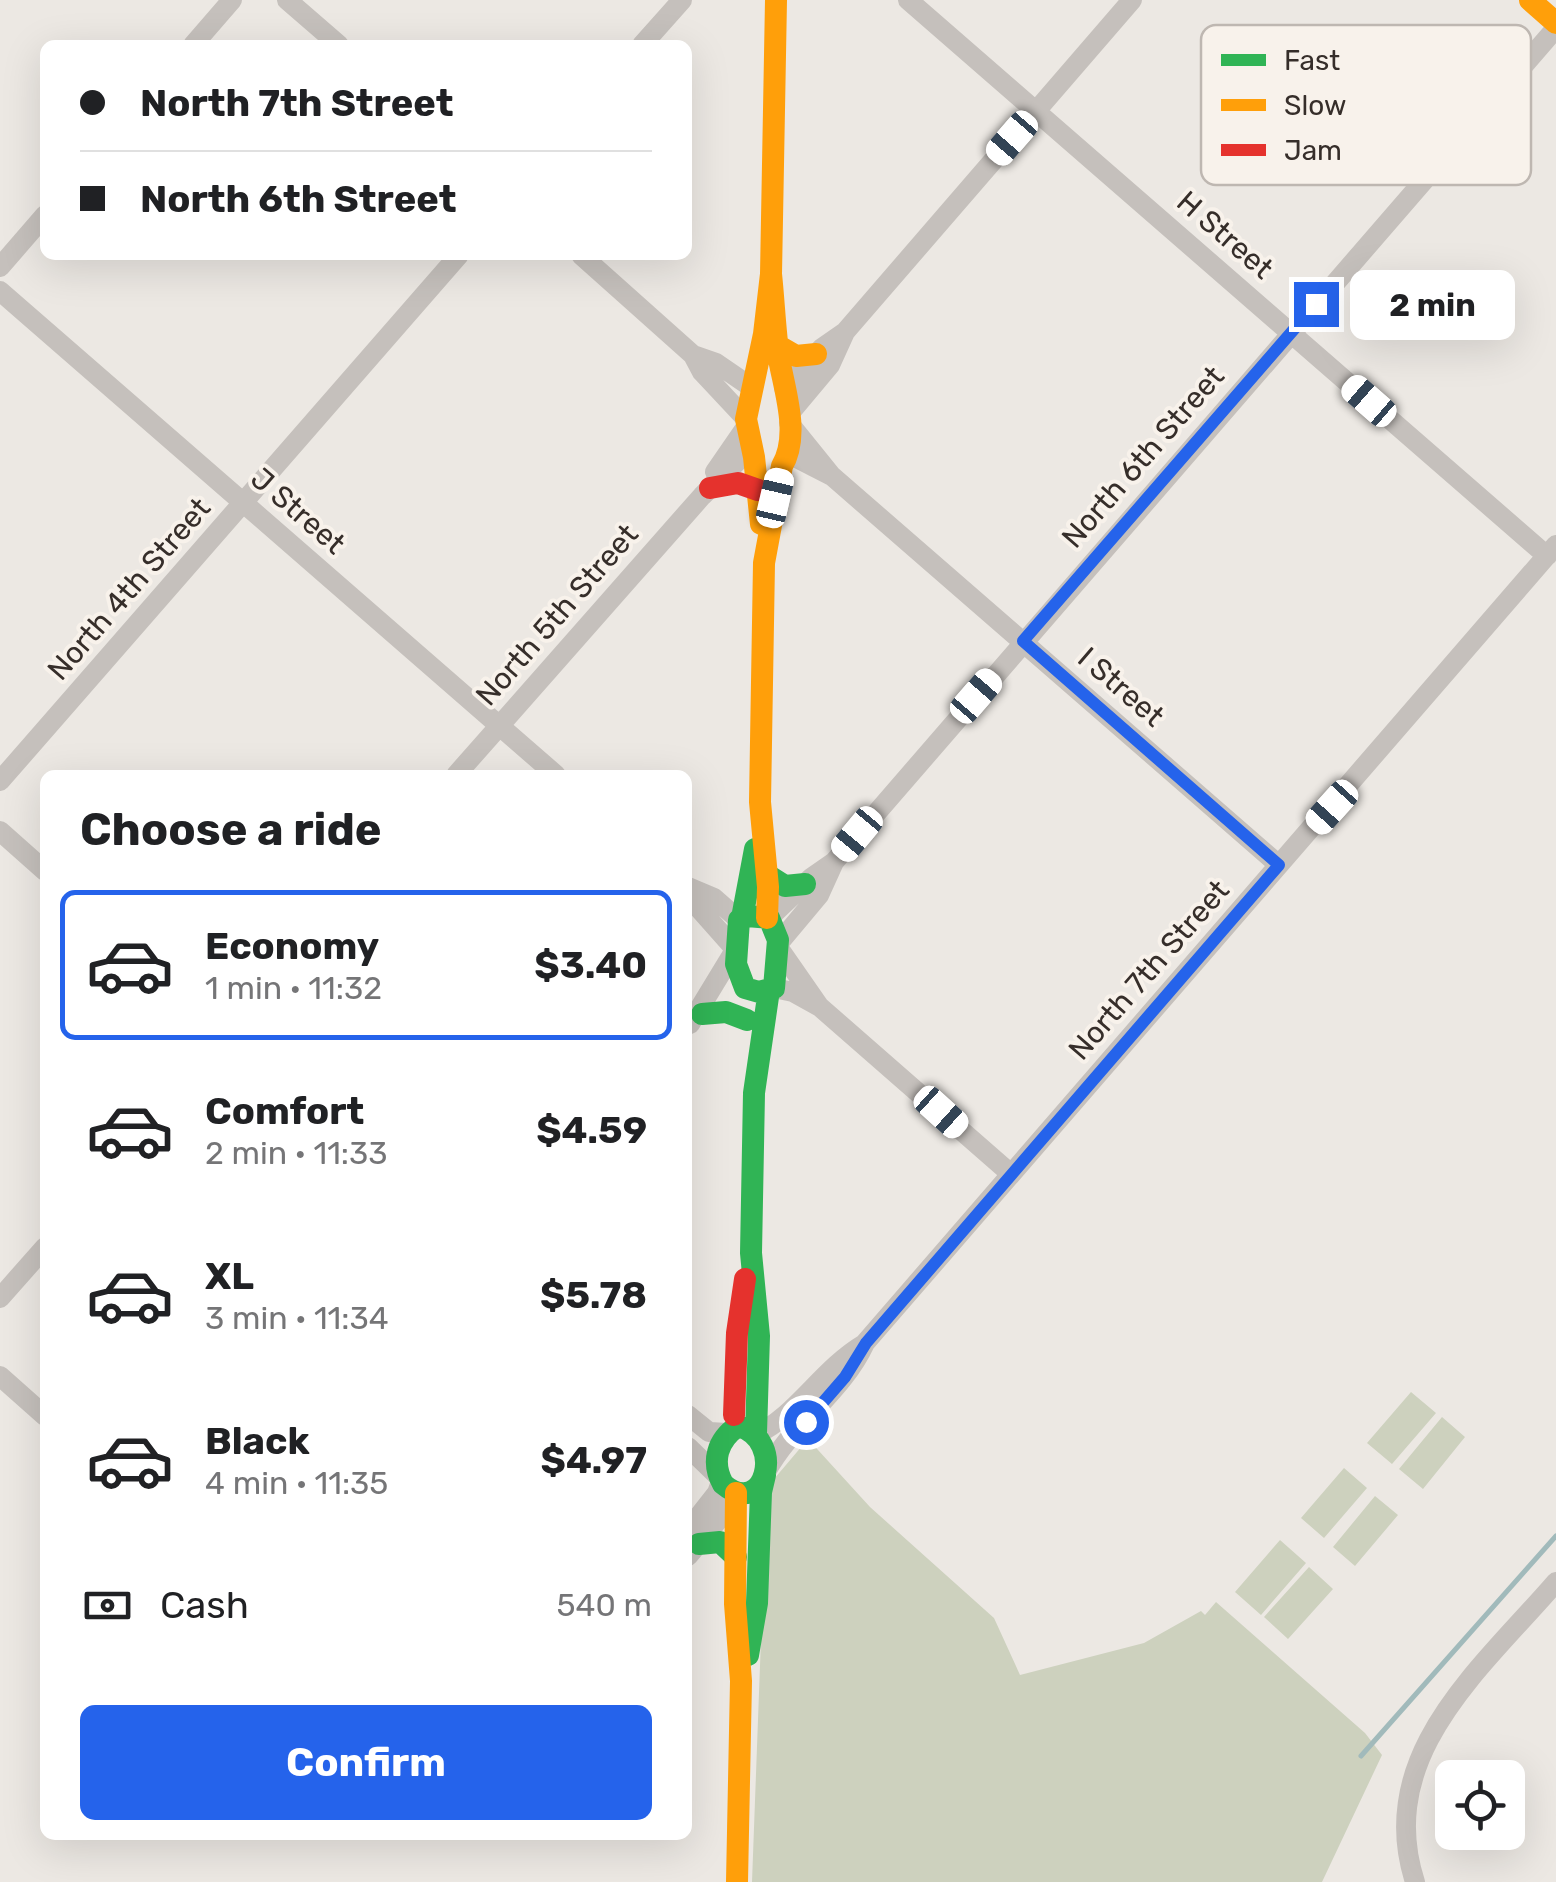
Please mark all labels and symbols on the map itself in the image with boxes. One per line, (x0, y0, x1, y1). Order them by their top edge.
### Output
legend (1201, 25, 1531, 185)
text: Fast (1284, 44, 1340, 77)
text: Slow (1284, 89, 1346, 122)
car (981, 106, 1043, 170)
text: Jam (1284, 134, 1342, 167)
street label: H Street (1170, 184, 1281, 287)
callout: 2 min (1351, 269, 1516, 339)
route end (1294, 282, 1339, 327)
street label: North 6th Street (1054, 359, 1232, 555)
car (1337, 370, 1401, 432)
street label: J Street (244, 460, 353, 562)
car (754, 465, 796, 531)
street label: North 4th Street (40, 490, 218, 687)
street label: North 5th Street (468, 517, 646, 713)
street label: I Street (1071, 640, 1172, 734)
car (945, 664, 1007, 728)
car (1301, 775, 1363, 839)
car (826, 801, 888, 867)
street label: North 7th Street (1061, 873, 1237, 1067)
car (909, 1081, 973, 1143)
route start (784, 1400, 829, 1445)

